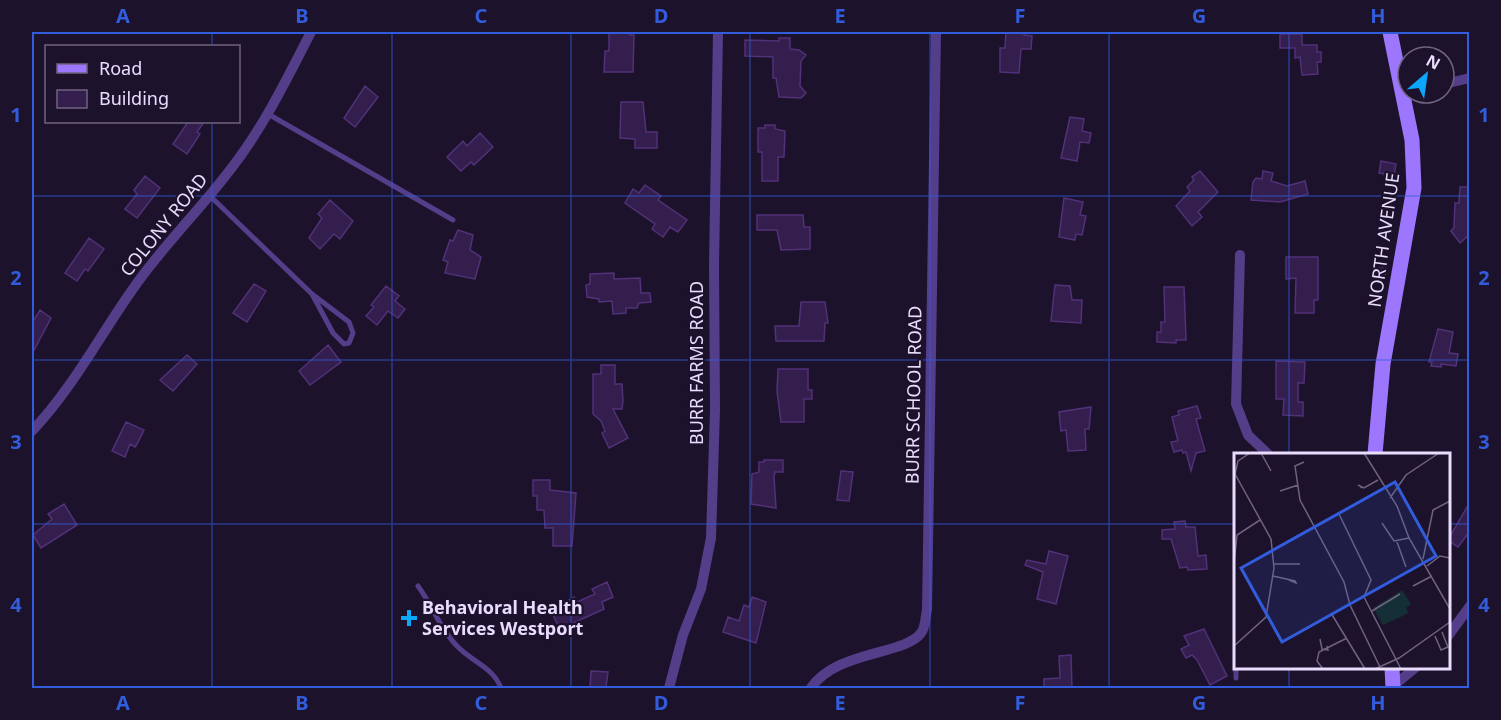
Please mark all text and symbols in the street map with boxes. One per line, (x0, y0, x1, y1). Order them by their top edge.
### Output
text: A (116, 2, 130, 29)
text: B (295, 2, 309, 29)
text: C (475, 2, 488, 29)
text: D (654, 2, 668, 29)
text: E (834, 2, 846, 29)
text: F (1015, 2, 1025, 29)
text: G (1192, 2, 1206, 29)
text: H (1370, 2, 1386, 29)
legend (45, 45, 240, 123)
north arrow (1396, 45, 1456, 105)
text: N (1422, 49, 1444, 75)
text: Road (99, 56, 142, 80)
text: Building (99, 86, 169, 110)
text: 1 (10, 101, 22, 128)
text: 1 (1478, 101, 1490, 128)
street label: COLONY ROAD (114, 168, 212, 281)
street label: NORTH AVENUE (1362, 171, 1404, 309)
text: 2 (10, 264, 22, 291)
text: 2 (1478, 264, 1490, 291)
street label: BURR FARMS ROAD (684, 281, 708, 445)
street label: BURR SCHOOL ROAD (899, 306, 927, 484)
text: 3 (10, 428, 22, 455)
text: 3 (1478, 428, 1490, 455)
inset map (1234, 453, 1450, 669)
text: 4 (10, 591, 22, 618)
text: 4 (1478, 591, 1490, 618)
place label: Behavioral Health Services Westport (422, 595, 583, 640)
marker: Behavioral Health Services Westport (400, 609, 418, 627)
text: A (116, 689, 130, 716)
text: B (295, 689, 309, 716)
text: C (475, 689, 488, 716)
text: D (654, 689, 668, 716)
text: E (834, 689, 846, 716)
text: F (1015, 689, 1025, 716)
text: G (1192, 689, 1206, 716)
text: H (1370, 689, 1386, 716)

